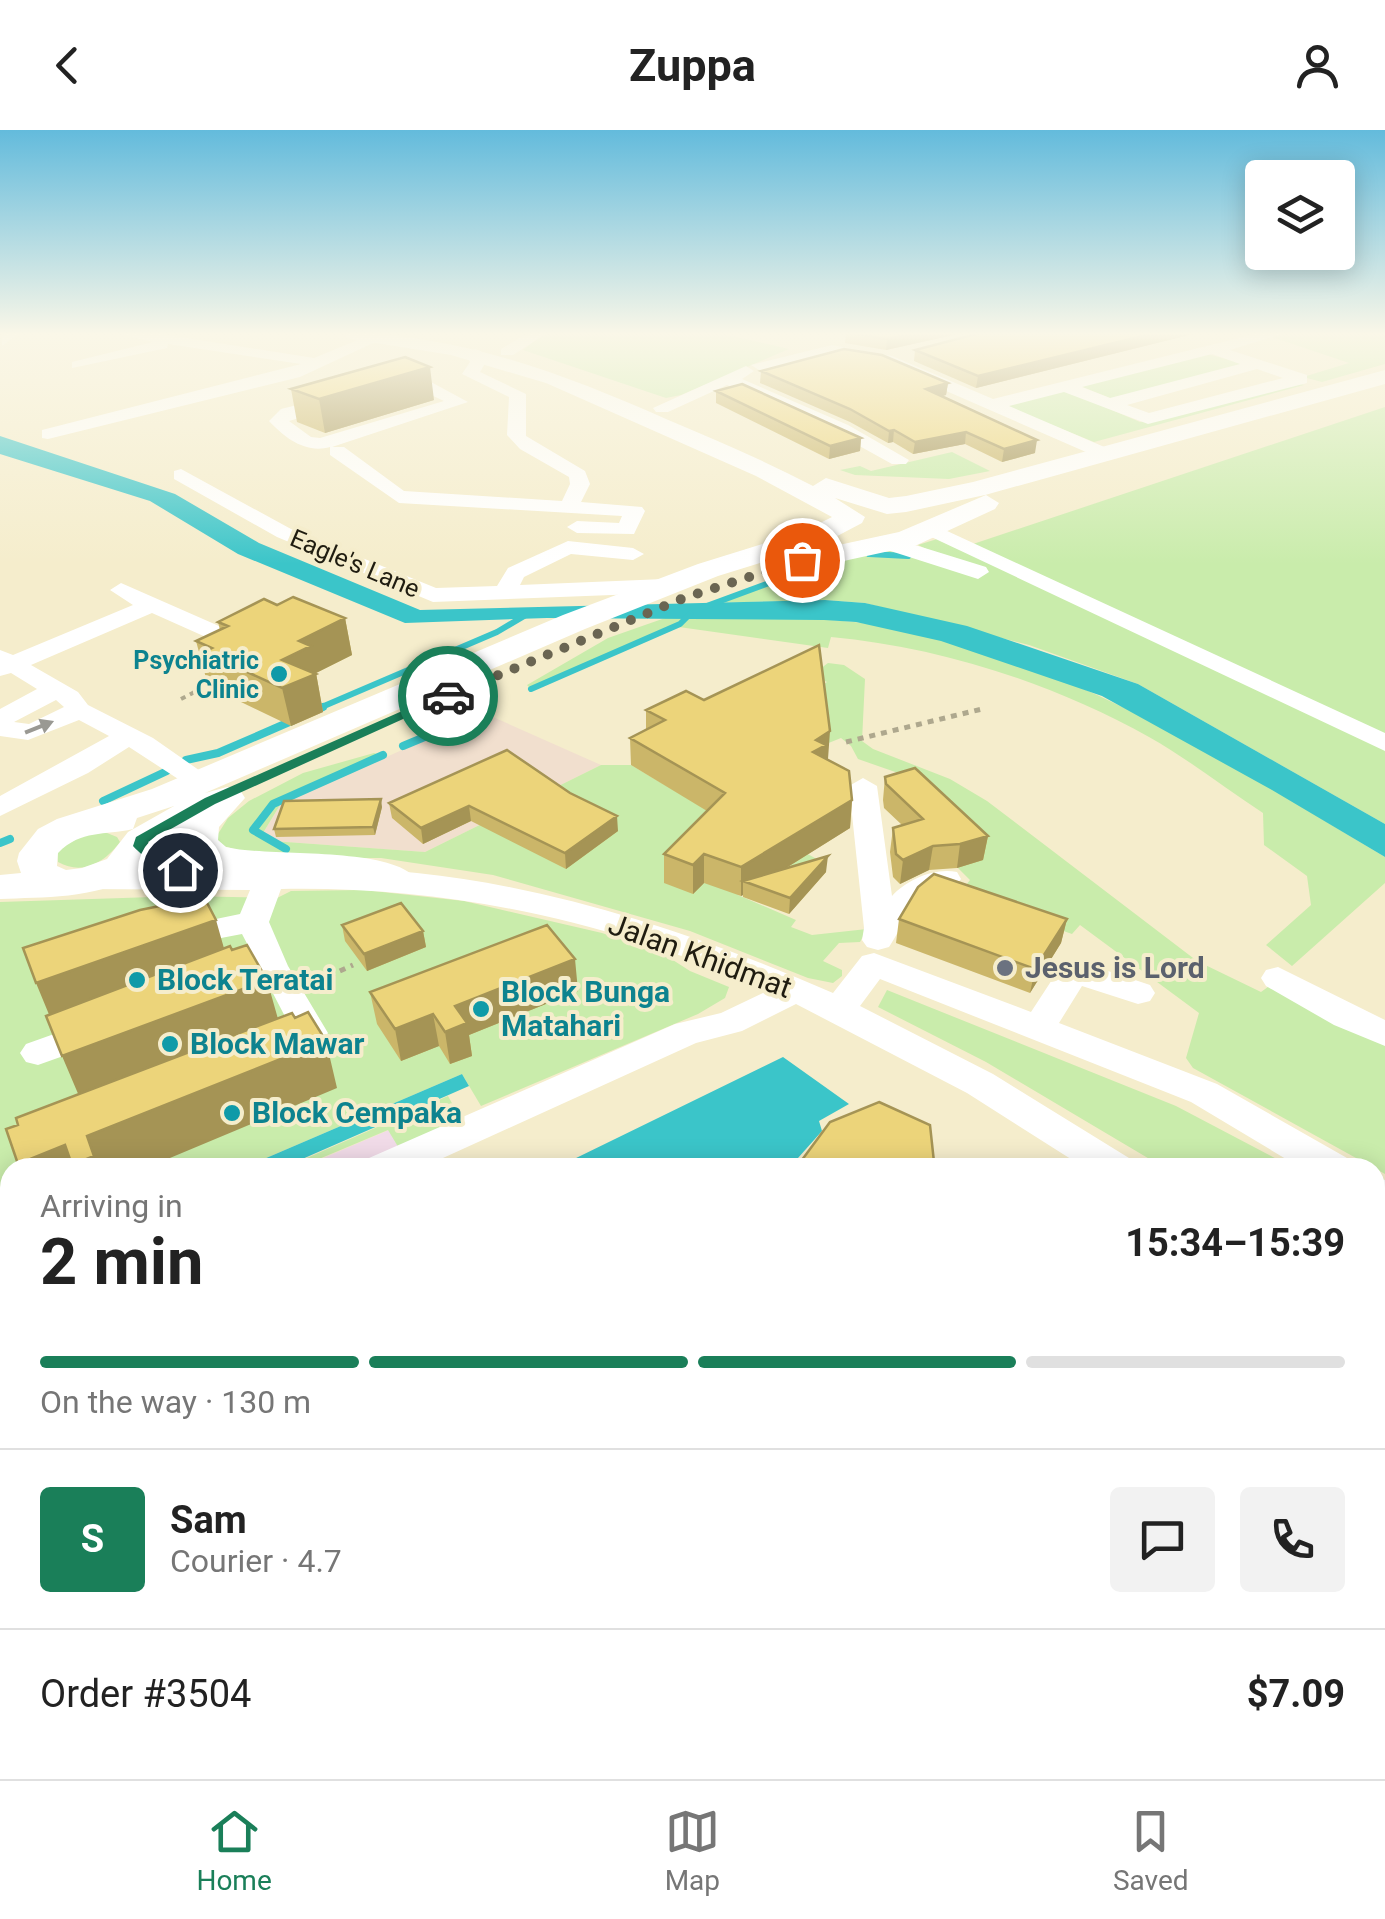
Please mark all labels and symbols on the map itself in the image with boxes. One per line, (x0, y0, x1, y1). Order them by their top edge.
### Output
pin (760, 518, 845, 603)
street label: Eagle's Lane (286, 523, 424, 604)
place label: Psychiatric Clinic (133, 646, 259, 704)
courier (398, 646, 498, 746)
marker: Psychiatric Clinic (268, 663, 290, 685)
one-way arrow (24, 719, 54, 735)
pin (138, 828, 223, 913)
street label: Jalan Khidmat (604, 906, 797, 1005)
place label: Jesus is Lord (1025, 950, 1205, 985)
marker: Jesus is Lord (994, 957, 1016, 979)
place label: Block Teratai (157, 962, 333, 997)
marker: Block Teratai (126, 969, 148, 991)
place label: Block Bunga Matahari (501, 974, 670, 1043)
marker: Block Bunga Matahari (470, 998, 492, 1020)
place label: Block Mawar (190, 1026, 365, 1061)
marker: Block Mawar (159, 1033, 181, 1055)
place label: Block Cempaka (252, 1095, 462, 1130)
marker: Block Cempaka (221, 1102, 243, 1124)

